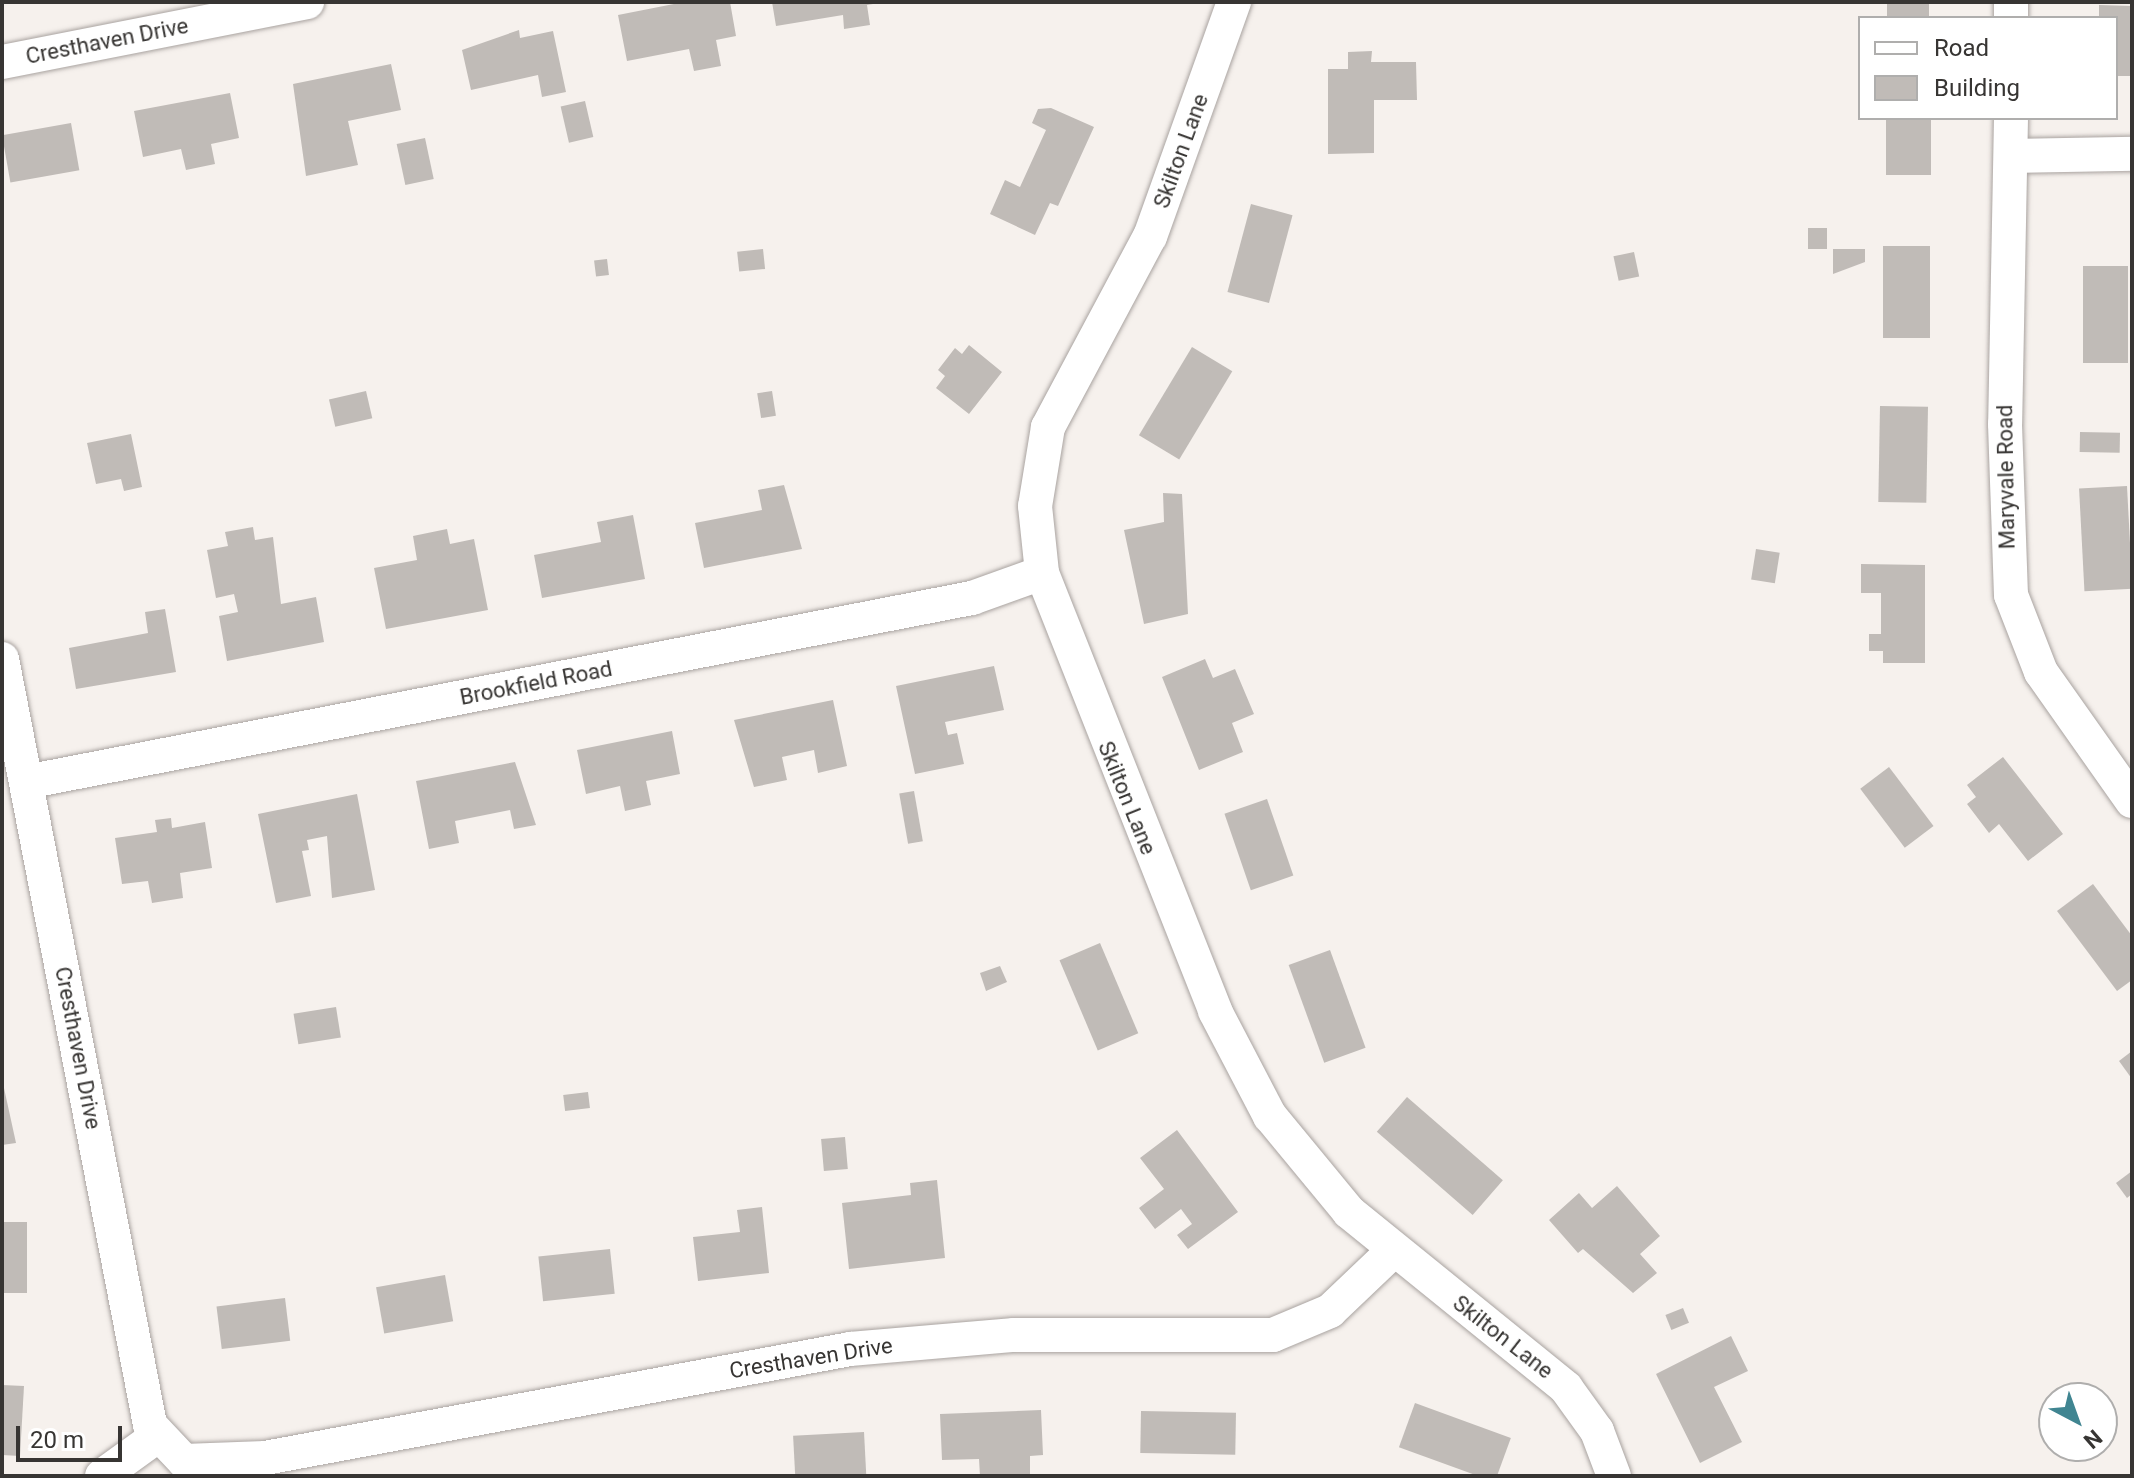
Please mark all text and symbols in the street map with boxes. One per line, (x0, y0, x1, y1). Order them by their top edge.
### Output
street label: Cresthaven Drive (24, 12, 190, 70)
legend (1858, 16, 2118, 120)
text: Road (1934, 34, 1989, 62)
text: Building (1934, 74, 2020, 102)
street label: Skilton Lane (1148, 90, 1214, 212)
street label: Maryvale Road (1992, 404, 2020, 550)
street label: Brookfield Road (458, 655, 614, 711)
street label: Skilton Lane (1092, 738, 1162, 858)
street label: Cresthaven Drive (49, 965, 107, 1131)
street label: Skilton Lane (1448, 1290, 1558, 1384)
street label: Cresthaven Drive (727, 1332, 895, 1384)
north arrow (2038, 1382, 2118, 1462)
scale bar (20, 1410, 126, 1460)
text: N (2079, 1424, 2107, 1454)
text: 20 m (30, 1426, 84, 1454)

